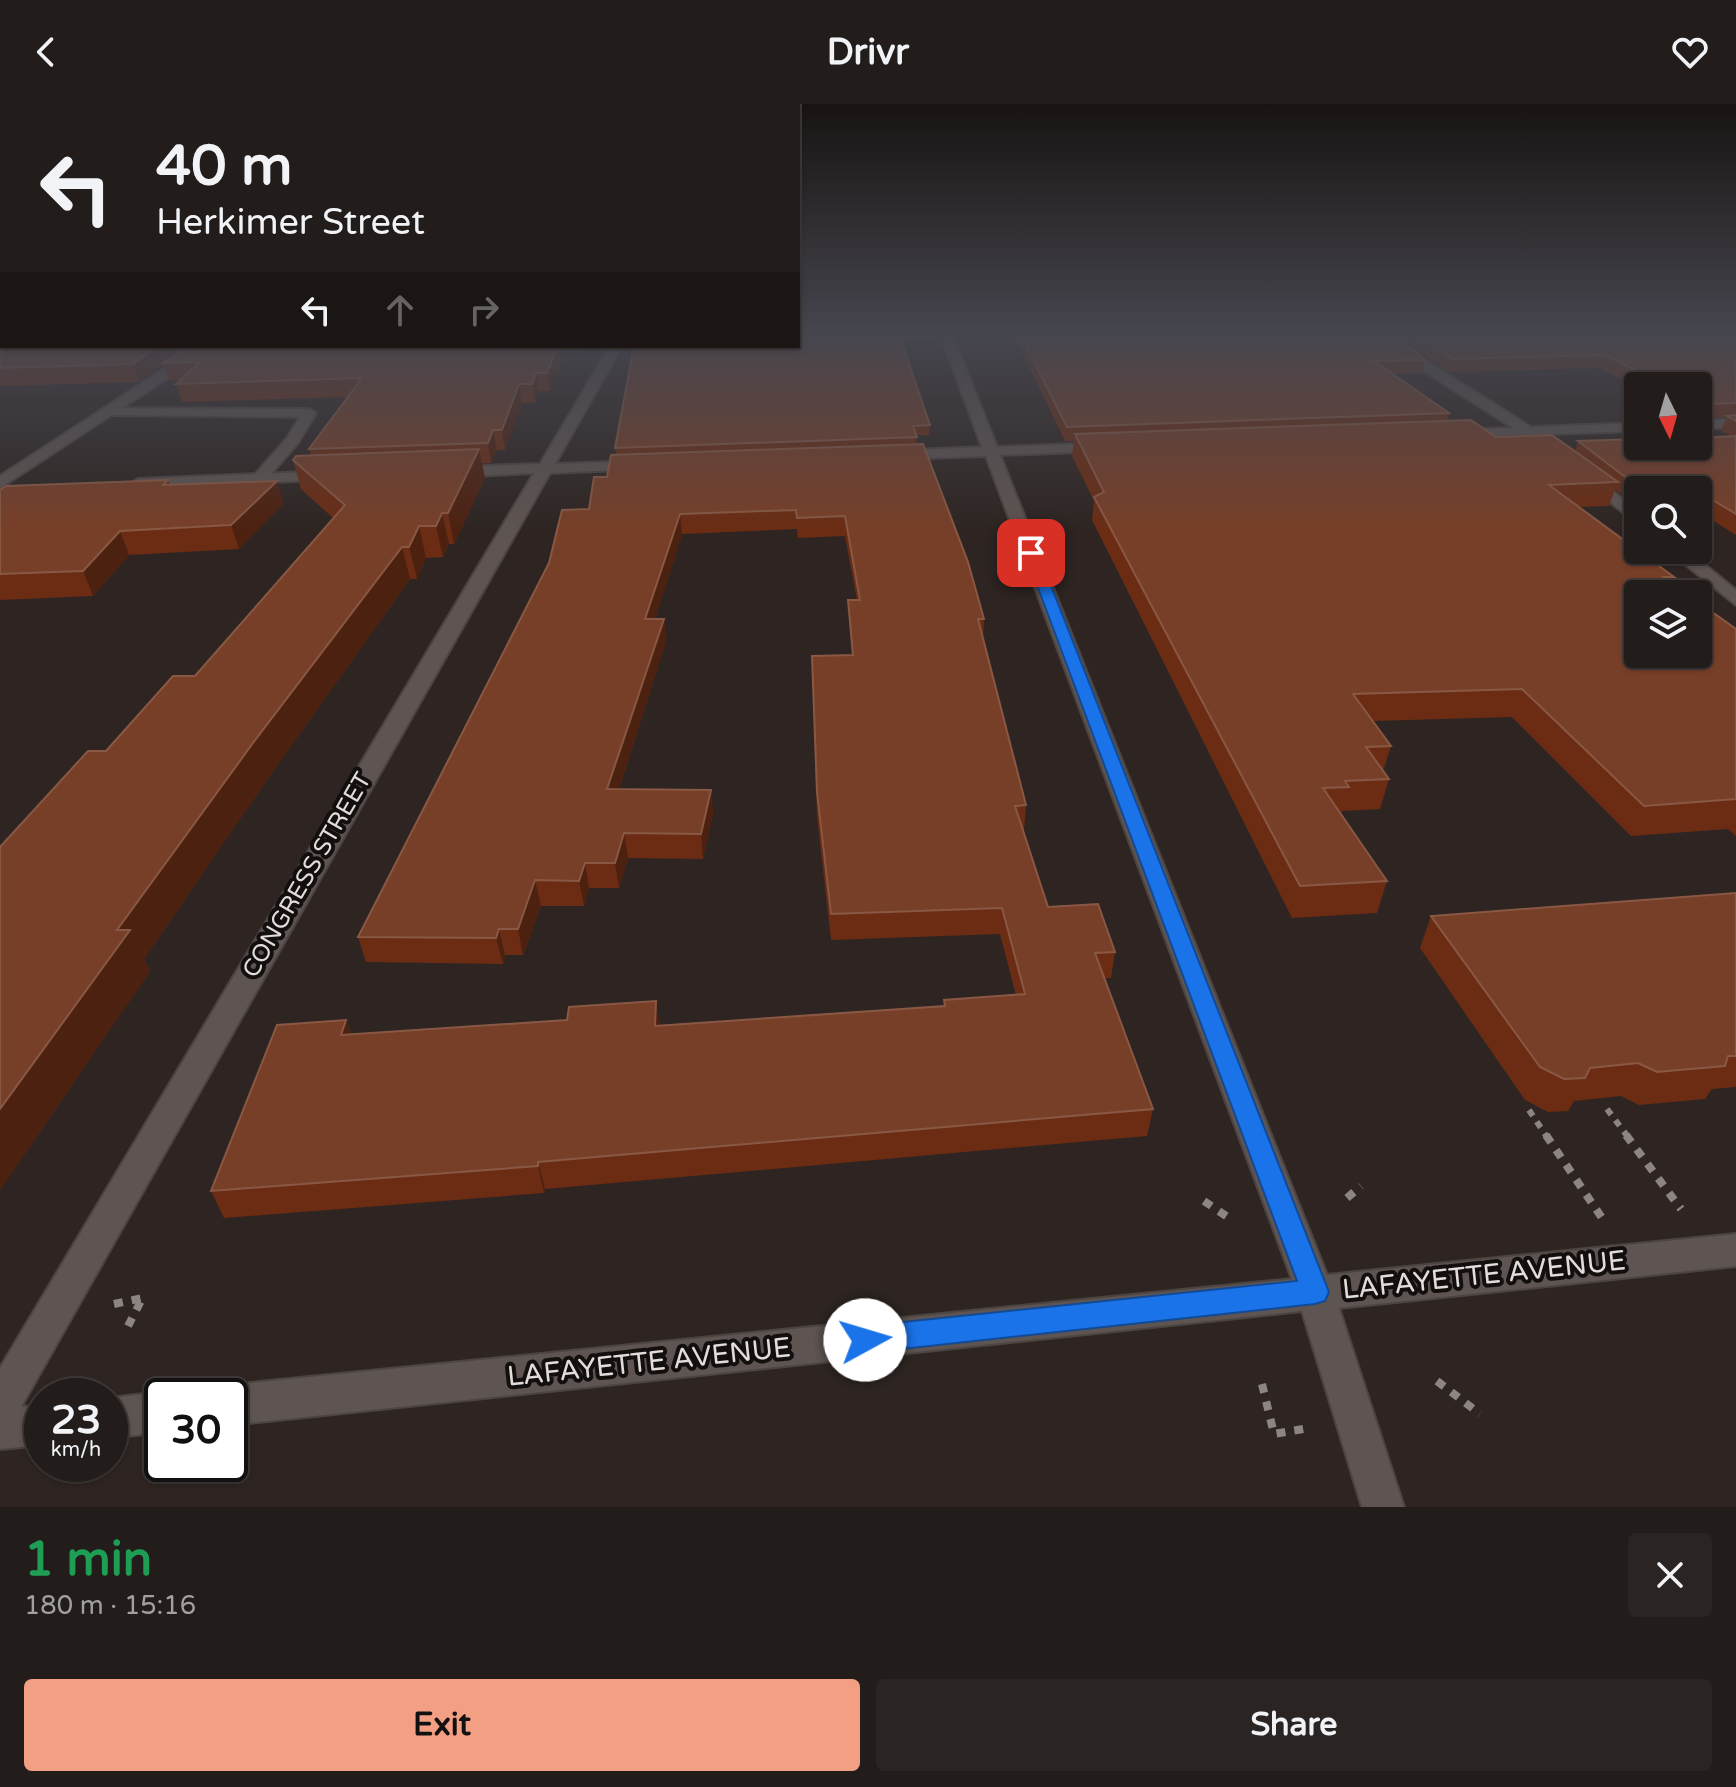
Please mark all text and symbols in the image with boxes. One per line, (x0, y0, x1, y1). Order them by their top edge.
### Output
icon: back (24, 30, 68, 74)
icon: heart (1668, 30, 1712, 74)
text: Drivr (827, 31, 909, 74)
text: 40 m (156, 133, 292, 200)
icon: left (24, 136, 128, 240)
text: Herkimer Street (156, 201, 425, 244)
icon: left (294, 288, 338, 332)
icon: ahead (378, 288, 422, 332)
icon: right (462, 288, 506, 332)
north arrow (1624, 372, 1712, 460)
map controls (1624, 372, 1712, 668)
button: search (1624, 476, 1712, 564)
pin (997, 519, 1065, 587)
icon: arrive (1009, 531, 1053, 575)
button: layers (1624, 580, 1712, 668)
street label: CONGRESS STREET (236, 767, 378, 983)
street label: LAFAYETTE AVENUE (1341, 1243, 1627, 1307)
position arrow (823, 1298, 907, 1382)
street label: LAFAYETTE AVENUE (506, 1330, 792, 1394)
speed limit sign: 30 (144, 1378, 248, 1482)
text: 23 (51, 1396, 101, 1444)
text: km/h (51, 1438, 101, 1462)
text: 1 min (24, 1531, 152, 1589)
button: close (1628, 1533, 1712, 1617)
text: 180 m · 15:16 (24, 1590, 196, 1621)
button: Exit (24, 1679, 860, 1771)
button: Share (876, 1679, 1712, 1771)

